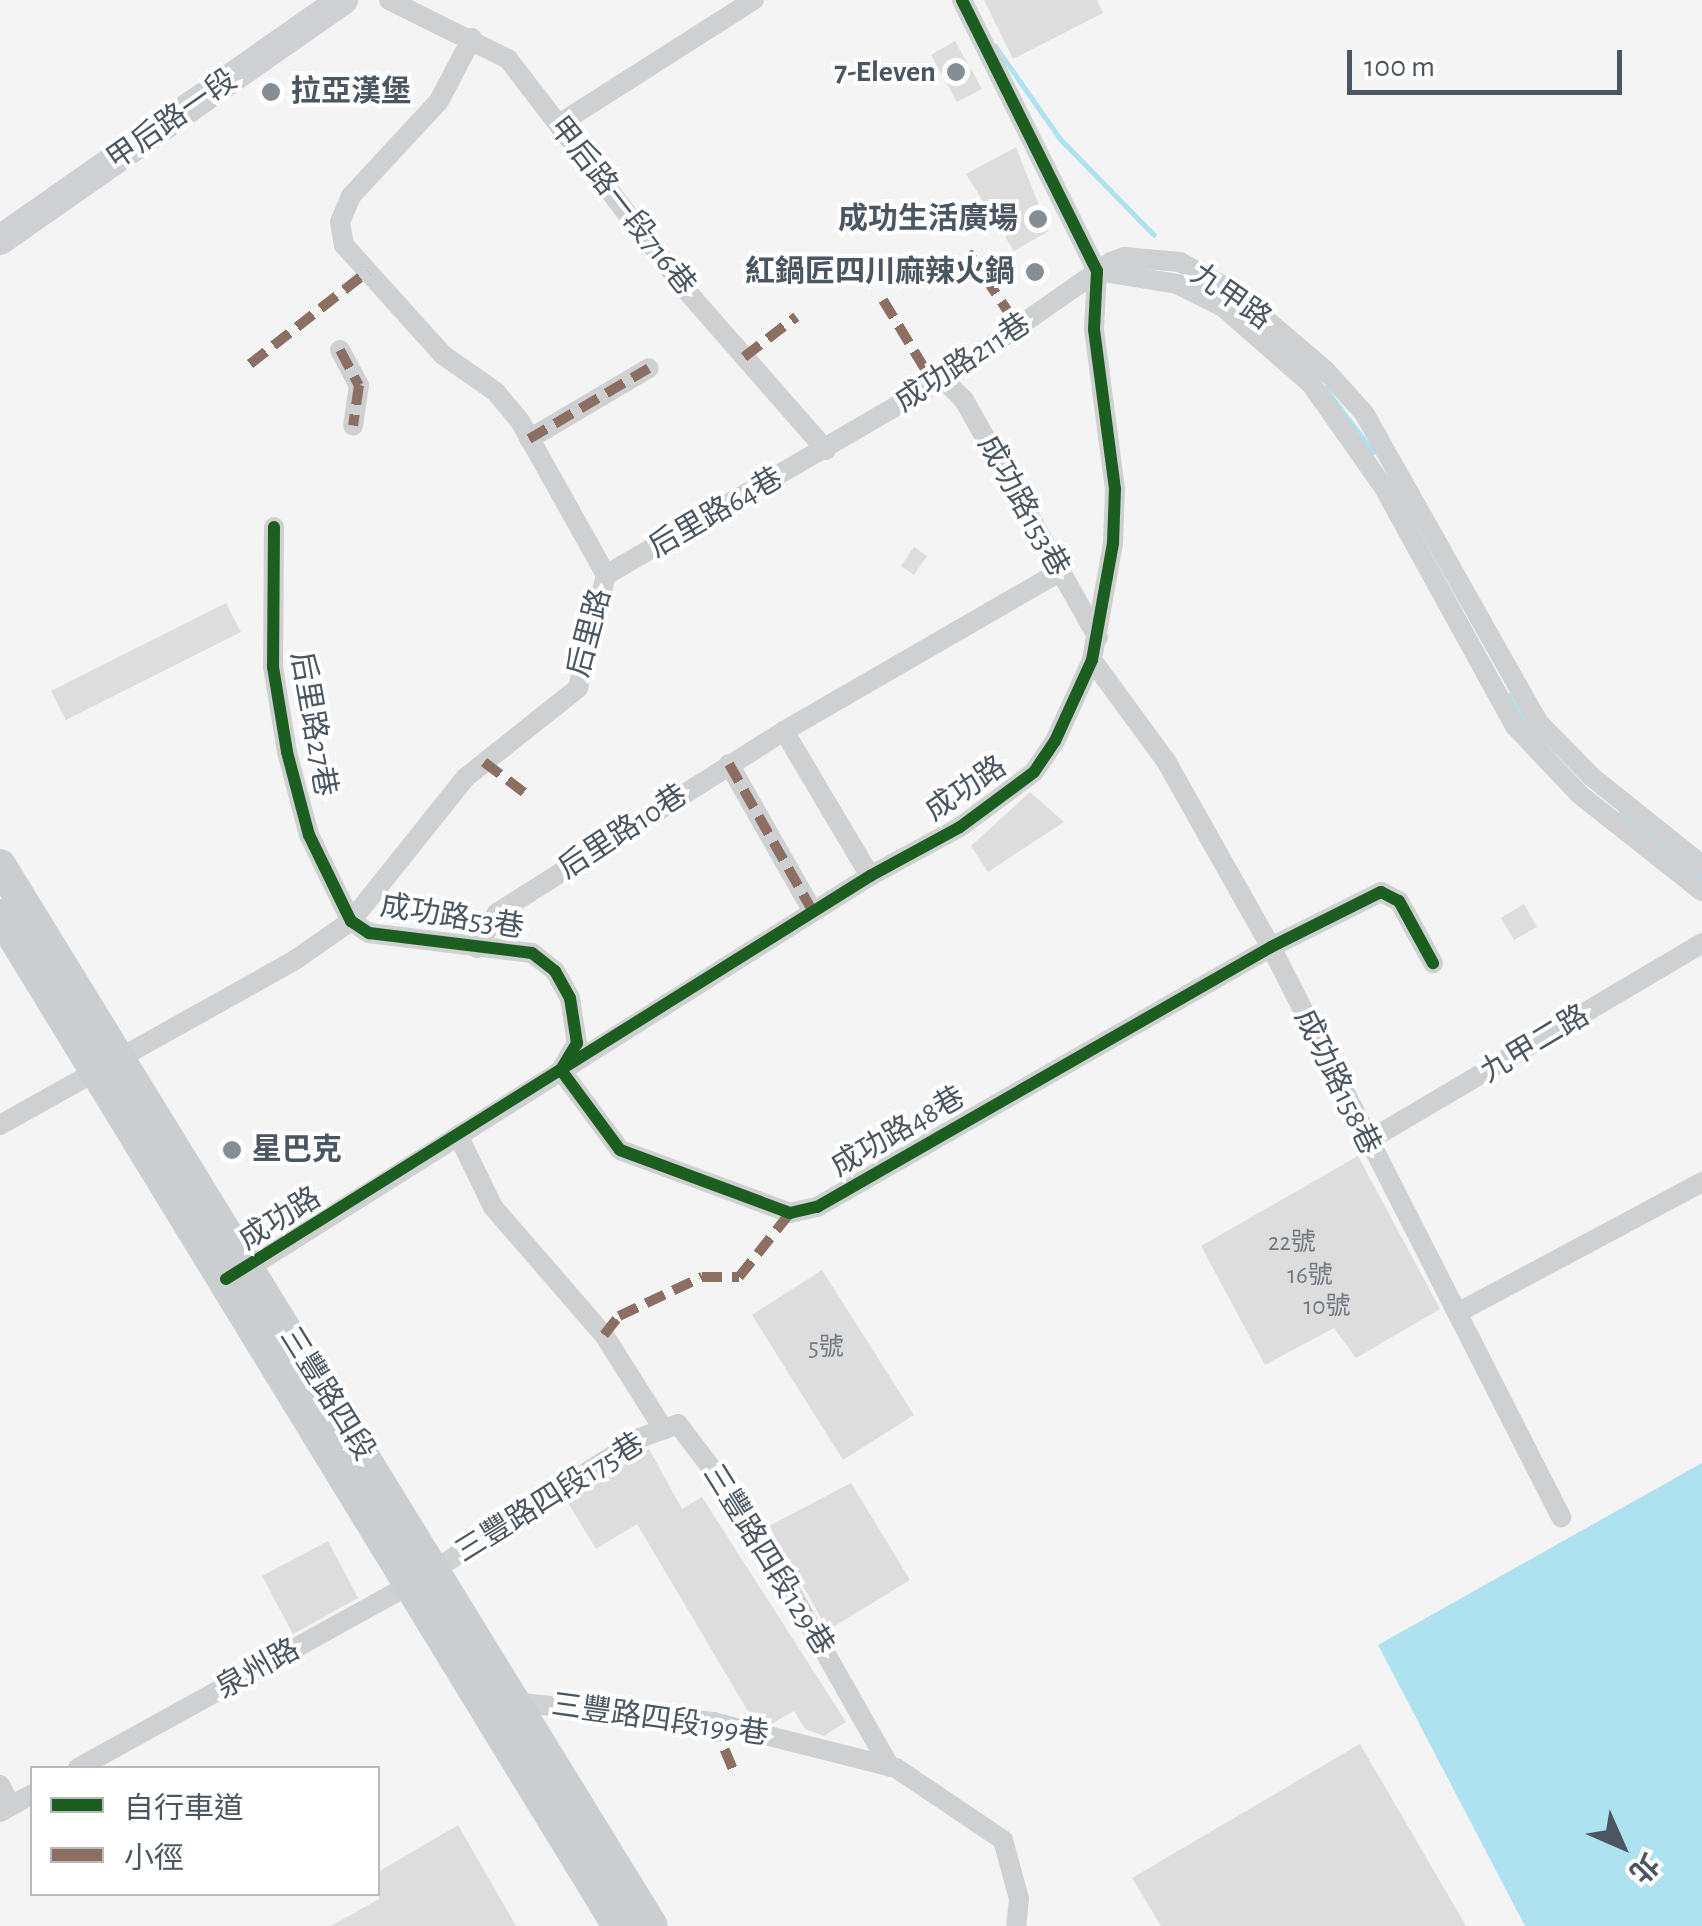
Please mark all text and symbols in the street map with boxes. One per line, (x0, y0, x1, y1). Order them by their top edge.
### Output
scale bar (1352, 30, 1627, 92)
text: 100 m (1364, 52, 1435, 82)
place label: 7-Eleven (834, 54, 936, 90)
marker: 7-Eleven (945, 61, 967, 83)
street label: 甲后路一段 (100, 62, 244, 178)
place label: 拉亞漢堡 (291, 74, 411, 110)
marker: 拉亞漢堡 (260, 81, 282, 103)
street label: 甲后路一段716巷 (541, 109, 703, 303)
place label: 成功生活廣場 (838, 201, 1018, 237)
marker: 成功生活廣場 (1027, 208, 1049, 230)
place label: 紅鍋匠四川麻辣火鍋 (745, 254, 1015, 290)
street label: 九甲路 (1184, 256, 1278, 338)
marker: 紅鍋匠四川麻辣火鍋 (1024, 261, 1046, 283)
street label: 成功路211巷 (888, 306, 1038, 420)
street label: 成功路153巷 (970, 429, 1076, 583)
street label: 后里路64巷 (643, 460, 789, 566)
street label: 后里路 (561, 585, 619, 681)
street label: 后里路27巷 (283, 649, 343, 799)
street label: 成功路 (919, 749, 1013, 829)
street label: 后里路10巷 (552, 777, 694, 887)
street label: 成功路53巷 (378, 888, 526, 946)
street label: 九甲二路 (1474, 998, 1596, 1090)
street label: 成功路158巷 (1286, 1004, 1388, 1160)
street label: 成功路48巷 (825, 1079, 971, 1185)
place label: 星巴克 (252, 1132, 342, 1168)
marker: 星巴克 (221, 1139, 243, 1161)
street label: 成功路 (232, 1180, 328, 1258)
house number: 22號 (1268, 1228, 1316, 1258)
house number: 16號 (1287, 1261, 1333, 1291)
house number: 10號 (1304, 1292, 1350, 1322)
street label: 三豐路四段 (272, 1321, 382, 1467)
house number: 5號 (808, 1333, 844, 1363)
street label: 三豐路四段175巷 (449, 1426, 651, 1570)
street label: 三豐路四段129巷 (695, 1458, 841, 1662)
street label: 泉州路 (210, 1631, 306, 1707)
street label: 三豐路四段199巷 (549, 1687, 771, 1753)
legend (30, 1766, 380, 1896)
text: 自行車道 (124, 1794, 244, 1824)
north arrow (1572, 1796, 1672, 1896)
text: 小徑 (124, 1844, 184, 1874)
text: 北 (1623, 1847, 1663, 1887)

